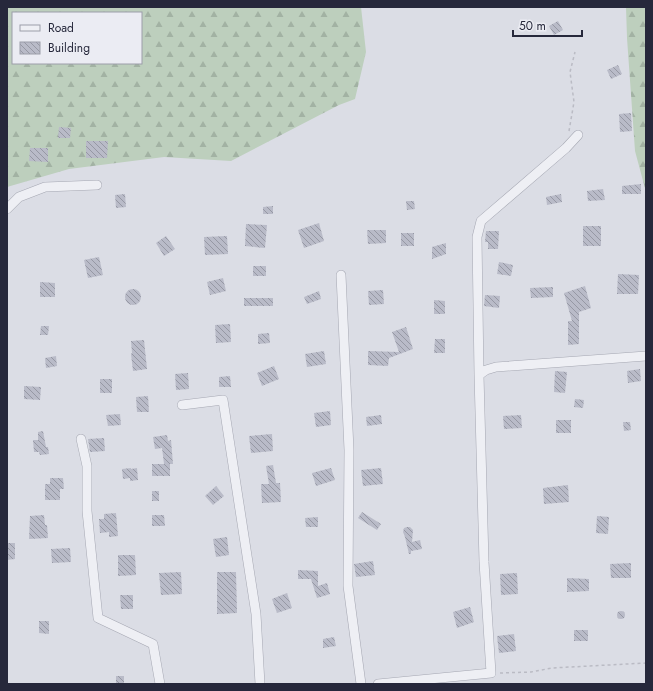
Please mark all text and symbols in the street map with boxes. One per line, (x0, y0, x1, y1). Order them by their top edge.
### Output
legend (12, 12, 142, 64)
scale bar (513, 12, 582, 38)
text: 50 m (519, 17, 546, 35)
text: Road (48, 19, 74, 37)
text: Building (48, 39, 90, 57)

